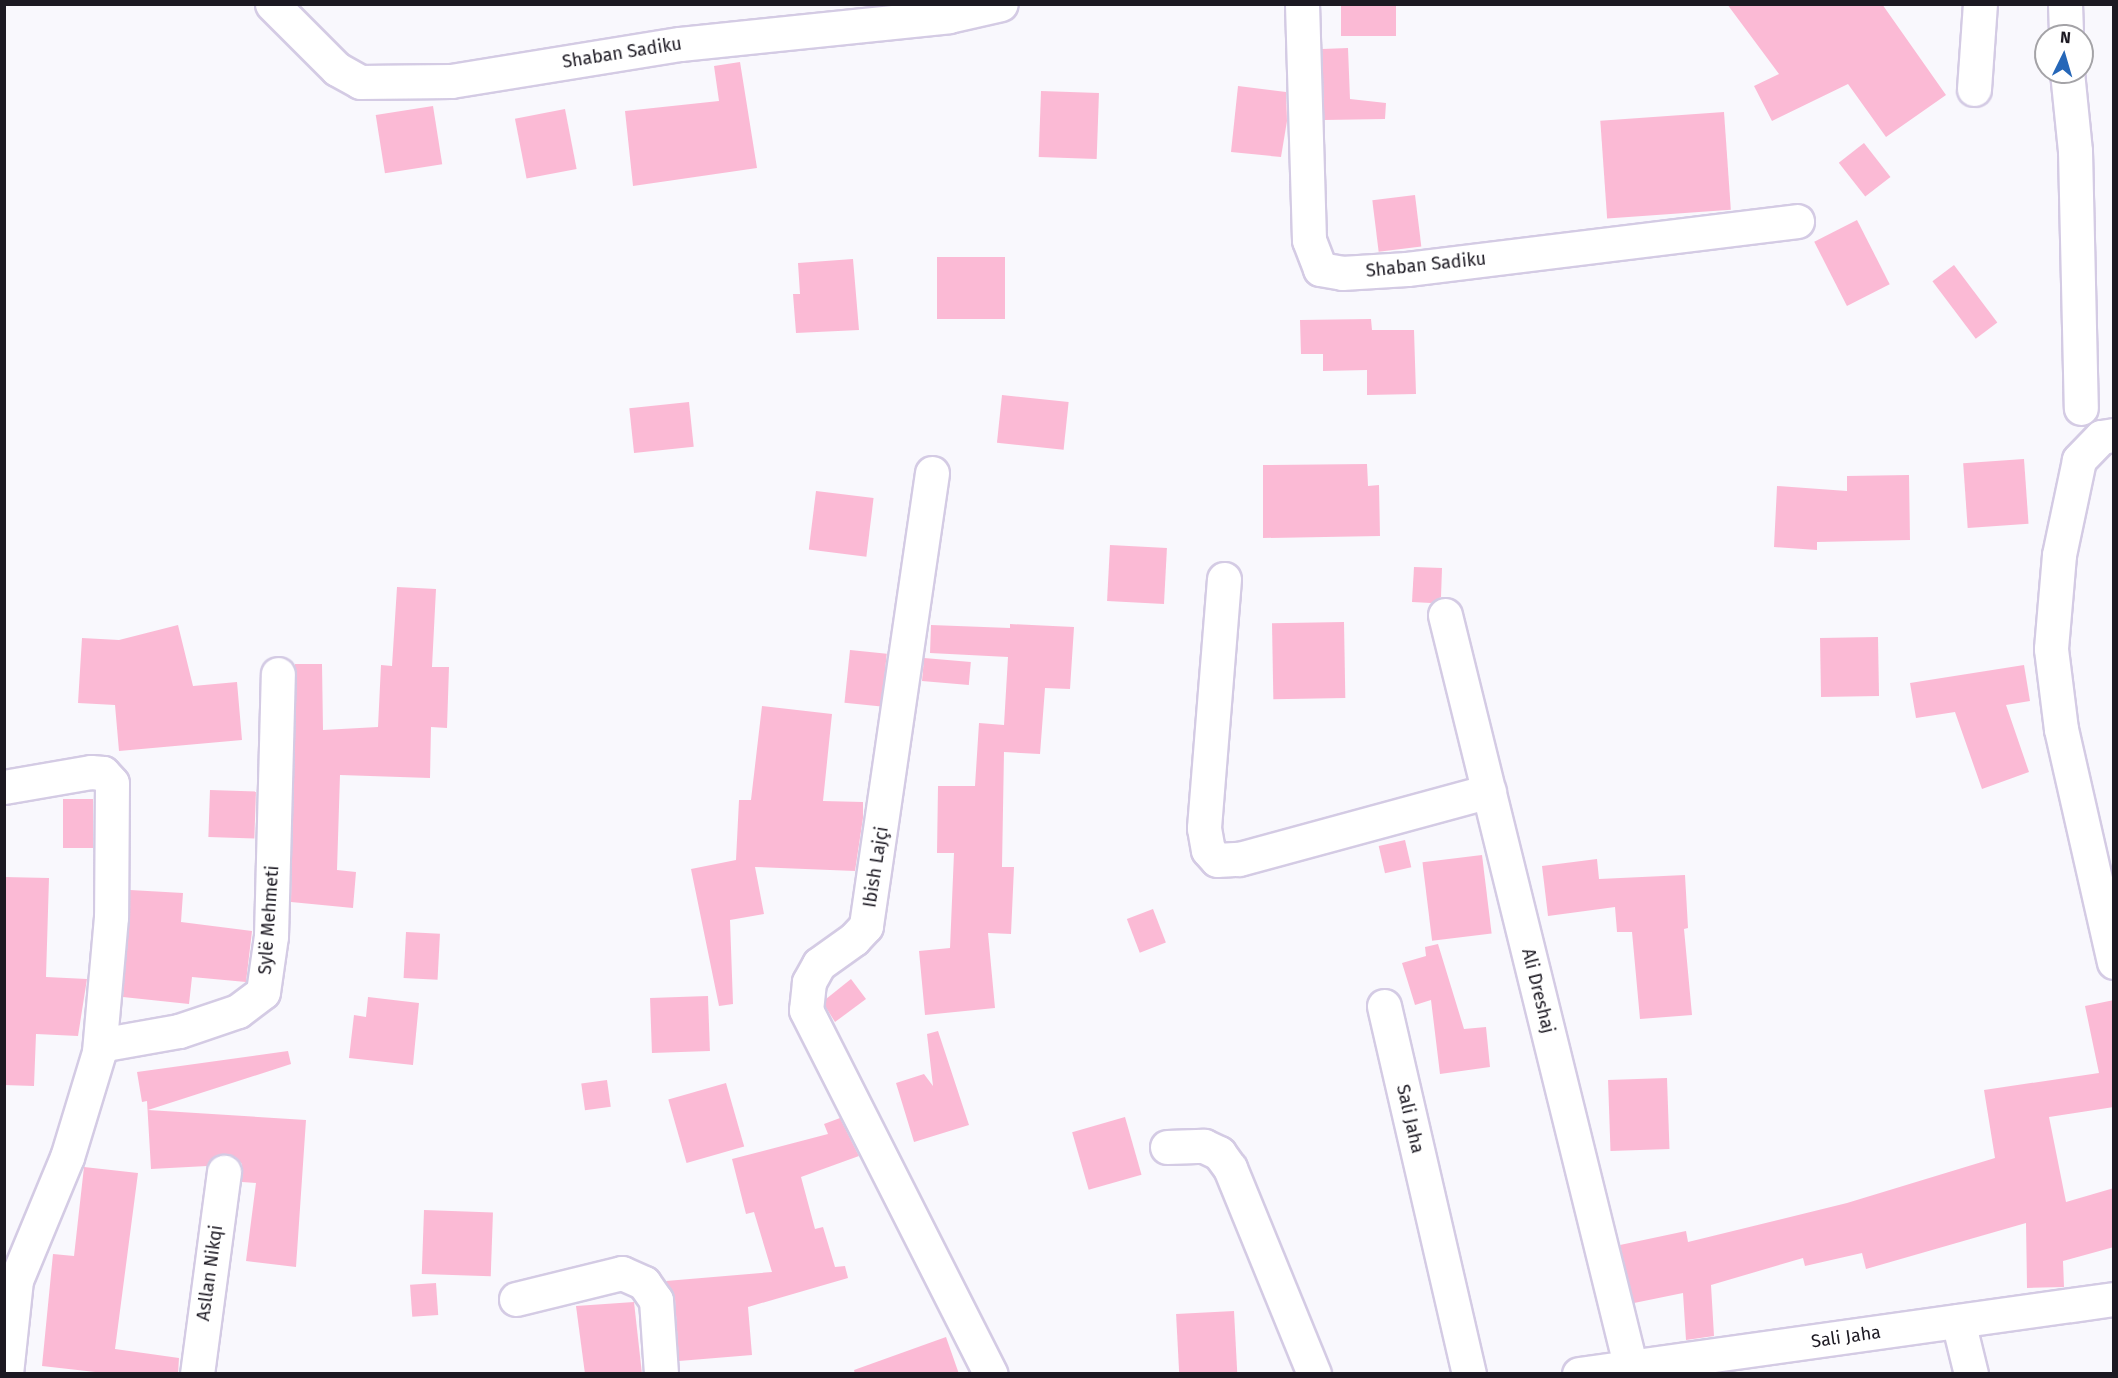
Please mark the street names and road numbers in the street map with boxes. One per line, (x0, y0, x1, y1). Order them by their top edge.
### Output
street label: Shaban Sadiku (561, 33, 683, 73)
street label: Shaban Sadiku (1365, 248, 1487, 282)
street label: Ibish Lajçi (859, 825, 893, 909)
street label: Sylë Mehmeti (254, 865, 284, 975)
street label: Ali Dreshaj (1517, 946, 1559, 1036)
street label: Sali Jaha (1392, 1082, 1428, 1156)
street label: Asllan Nikqi (193, 1224, 227, 1322)
street label: Sali Jaha (1810, 1321, 1882, 1353)

